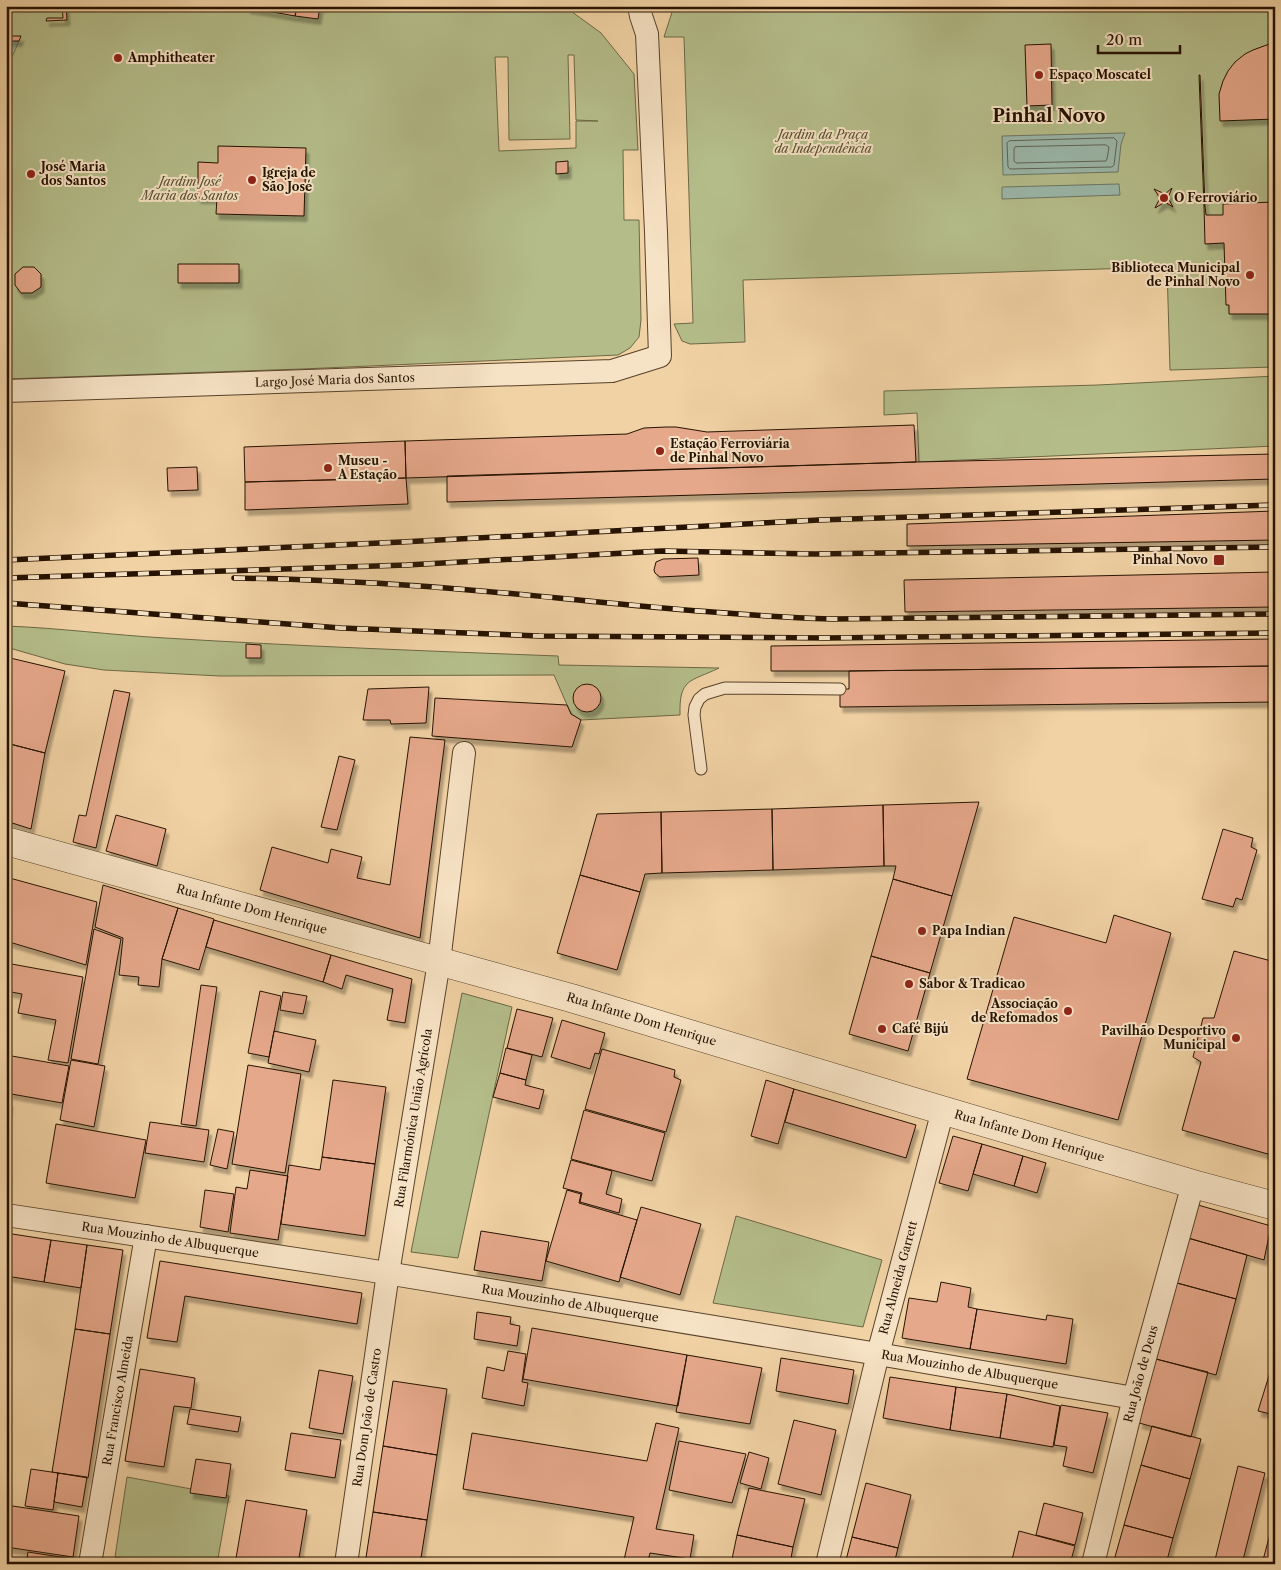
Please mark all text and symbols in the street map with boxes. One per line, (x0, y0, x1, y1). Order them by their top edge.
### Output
scale bar (1098, 22, 1181, 54)
text: 20 m (1106, 30, 1142, 49)
place label: Amphitheater (127, 50, 215, 65)
marker: Amphitheater (112, 52, 124, 64)
place label: Espaço Moscatel (1049, 67, 1151, 82)
marker: Espaço Moscatel (1033, 69, 1045, 81)
district label: Pinhal Novo (992, 105, 1106, 127)
park label: Jardim da Praça da Independência (774, 127, 872, 156)
place label: José Maria dos Santos (39, 159, 107, 188)
place label: Igreja de São José (262, 165, 316, 194)
marker: José Maria dos Santos (25, 168, 37, 180)
park label: Jardim José Maria dos Santos (140, 174, 239, 203)
marker: Igreja de São José (246, 174, 258, 186)
place label: O Ferroviário (1174, 190, 1258, 205)
marker: O Ferroviário (1158, 192, 1170, 204)
place label: Biblioteca Municipal de Pinhal Novo (1111, 260, 1240, 289)
marker: Biblioteca Municipal de Pinhal Novo (1244, 269, 1256, 281)
street label: Largo José Maria dos Santos (255, 370, 415, 390)
place label: Estação Ferroviária de Pinhal Novo (670, 436, 791, 465)
marker: Estação Ferroviária de Pinhal Novo (654, 445, 666, 457)
place label: Museu - A Estação (337, 453, 397, 482)
marker: Museu - A Estação (322, 462, 334, 474)
place label: Pinhal Novo (1133, 552, 1208, 567)
marker: Pinhal Novo (1212, 553, 1226, 567)
street label: Rua Infante Dom Henrique (175, 881, 329, 937)
place label: Papa Indian (932, 923, 1006, 938)
marker: Papa Indian (916, 925, 928, 937)
place label: Sabor & Tradicao (919, 976, 1025, 991)
marker: Sabor & Tradicao (903, 978, 915, 990)
street label: Rua Infante Dom Henrique (565, 989, 719, 1049)
place label: Associação de Refomados (971, 996, 1058, 1025)
marker: Associação de Refomados (1062, 1005, 1074, 1017)
place label: Café Bijú (892, 1021, 949, 1036)
marker: Café Bijú (876, 1023, 888, 1035)
place label: Pavilhão Desportivo Municipal (1101, 1023, 1226, 1052)
street label: Rua Filarmónica União Agrícola (391, 1027, 435, 1209)
marker: Pavilhão Desportivo Municipal (1230, 1032, 1242, 1044)
street label: Rua Infante Dom Henrique (953, 1106, 1107, 1165)
street label: Rua Almeida Garrett (876, 1218, 920, 1336)
street label: Rua Mouzinho de Albuquerque (80, 1219, 260, 1260)
street label: Rua Mouzinho de Albuquerque (481, 1281, 660, 1325)
street label: Rua João de Deus (1120, 1323, 1161, 1424)
street label: Rua Francisco Almeida (99, 1334, 136, 1466)
street label: Rua Dom João de Castro (349, 1347, 384, 1488)
street label: Rua Mouzinho de Albuquerque (880, 1347, 1060, 1392)

